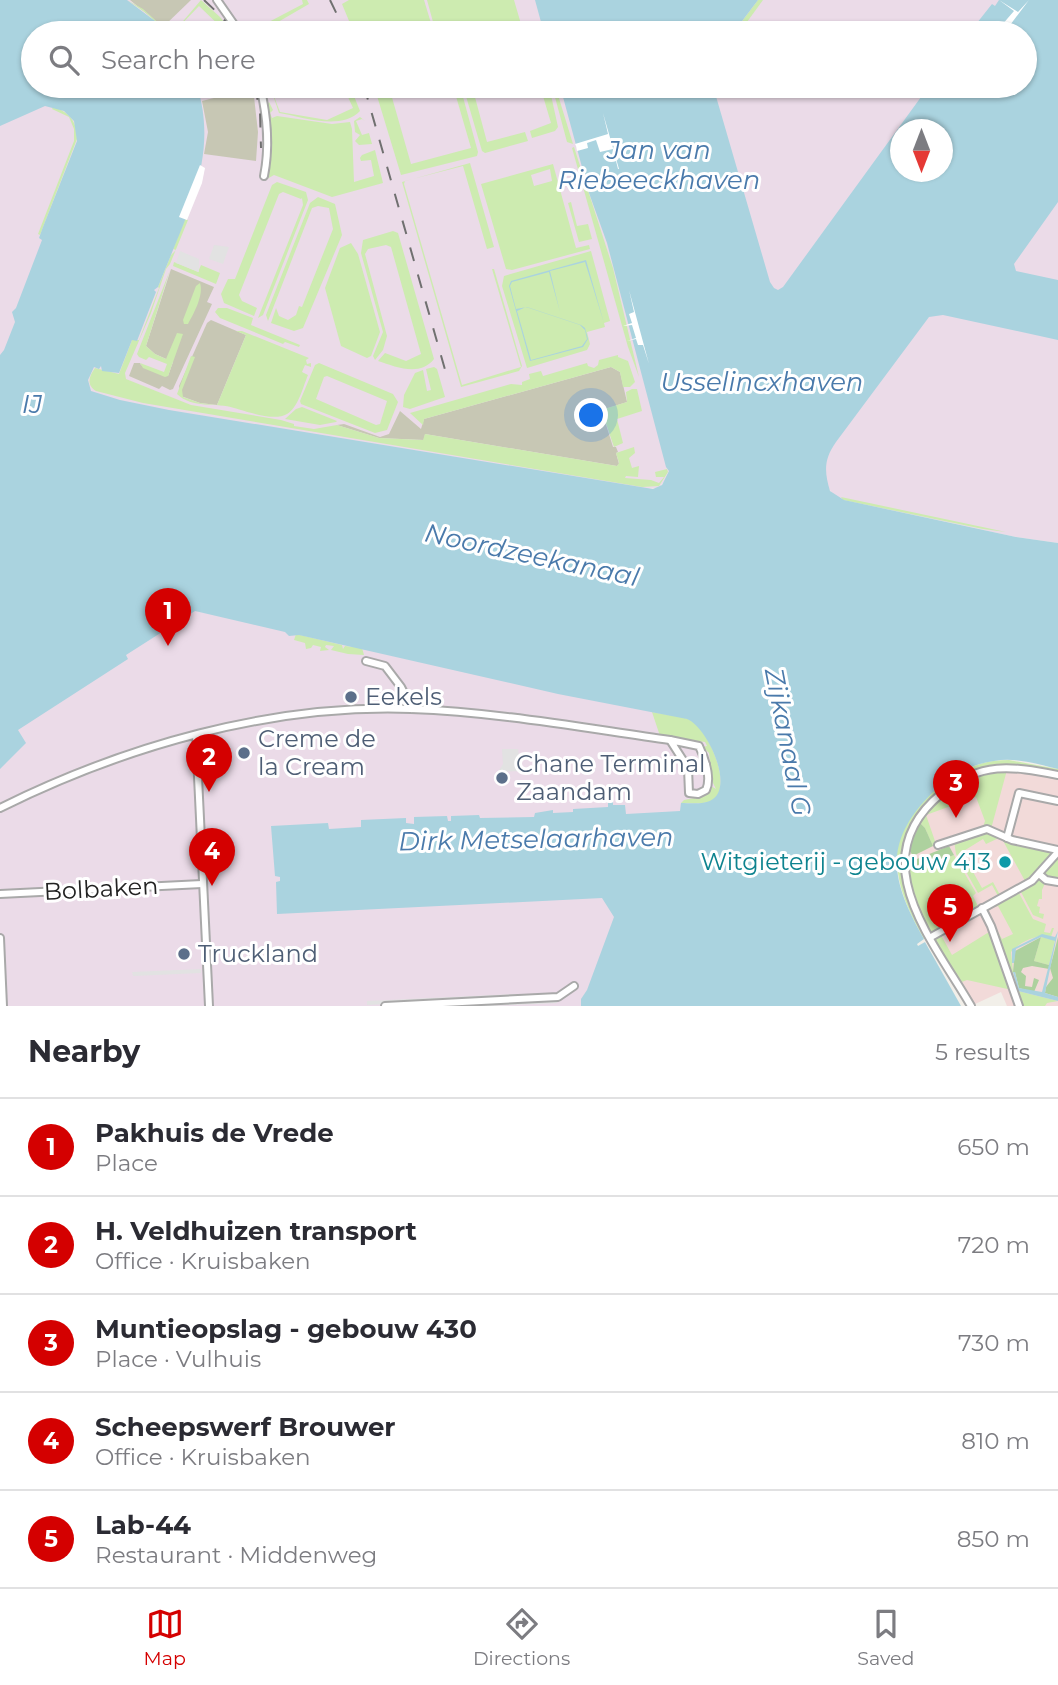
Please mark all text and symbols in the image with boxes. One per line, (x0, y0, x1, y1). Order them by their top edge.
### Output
search box (21, 21, 1037, 98)
icon: search (45, 41, 83, 79)
text: Search here (101, 44, 256, 76)
north arrow (890, 119, 953, 182)
water label: Jan van Riebeeckhaven (558, 134, 760, 196)
water label: Usselincxhaven (661, 366, 863, 398)
water label: IJ (22, 388, 43, 420)
your location (574, 398, 608, 432)
water label: Noordzeekanaal (422, 517, 642, 593)
pin: 1 (145, 588, 191, 646)
water label: Zijkanaal G (758, 664, 818, 819)
place label: Eekels (365, 682, 442, 711)
marker: Eekels (343, 689, 359, 705)
place label: Creme de la Cream (258, 724, 376, 781)
pin: 2 (186, 734, 232, 792)
marker: Creme de la Cream (236, 745, 252, 761)
place label: Chane Terminal Zaandam (516, 749, 706, 806)
pin: 3 (933, 760, 979, 818)
marker: Chane Terminal Zaandam (494, 770, 510, 786)
water label: Dirk Metselaarhaven (398, 821, 674, 857)
pin: 4 (189, 828, 235, 886)
place label: Witgieterij - gebouw 413 (701, 847, 991, 876)
marker: Witgieterij - gebouw 413 (997, 854, 1013, 870)
street label: Bolbaken (43, 871, 159, 906)
pin: 5 (927, 884, 973, 942)
place label: Truckland (198, 939, 318, 968)
marker: Truckland (176, 946, 192, 962)
text: Nearby (28, 1033, 140, 1070)
text: 5 results (935, 1038, 1030, 1066)
text: Pakhuis de Vrede (95, 1117, 334, 1149)
text: 1 (46, 1133, 56, 1161)
text: 650 m (957, 1133, 1030, 1161)
text: Place (95, 1149, 158, 1177)
text: H. Veldhuizen transport (95, 1215, 417, 1247)
text: 2 (44, 1231, 58, 1259)
text: 720 m (958, 1231, 1030, 1259)
text: Office · Kruisbaken (95, 1247, 311, 1275)
text: Muntieopslag - gebouw 430 (95, 1313, 477, 1345)
text: 3 (44, 1329, 58, 1357)
text: 730 m (958, 1329, 1030, 1357)
text: Place · Vulhuis (95, 1345, 261, 1373)
text: Scheepswerf Brouwer (95, 1411, 396, 1443)
text: 4 (43, 1427, 59, 1455)
text: 810 m (961, 1427, 1030, 1455)
text: Office · Kruisbaken (95, 1443, 311, 1471)
text: Lab-44 (95, 1509, 191, 1541)
text: 5 (44, 1525, 58, 1553)
text: 850 m (957, 1525, 1030, 1553)
text: Restaurant · Middenweg (95, 1541, 377, 1569)
tab: Map (144, 1605, 186, 1670)
tab: Directions (473, 1605, 570, 1670)
tab: Saved (857, 1605, 914, 1670)

